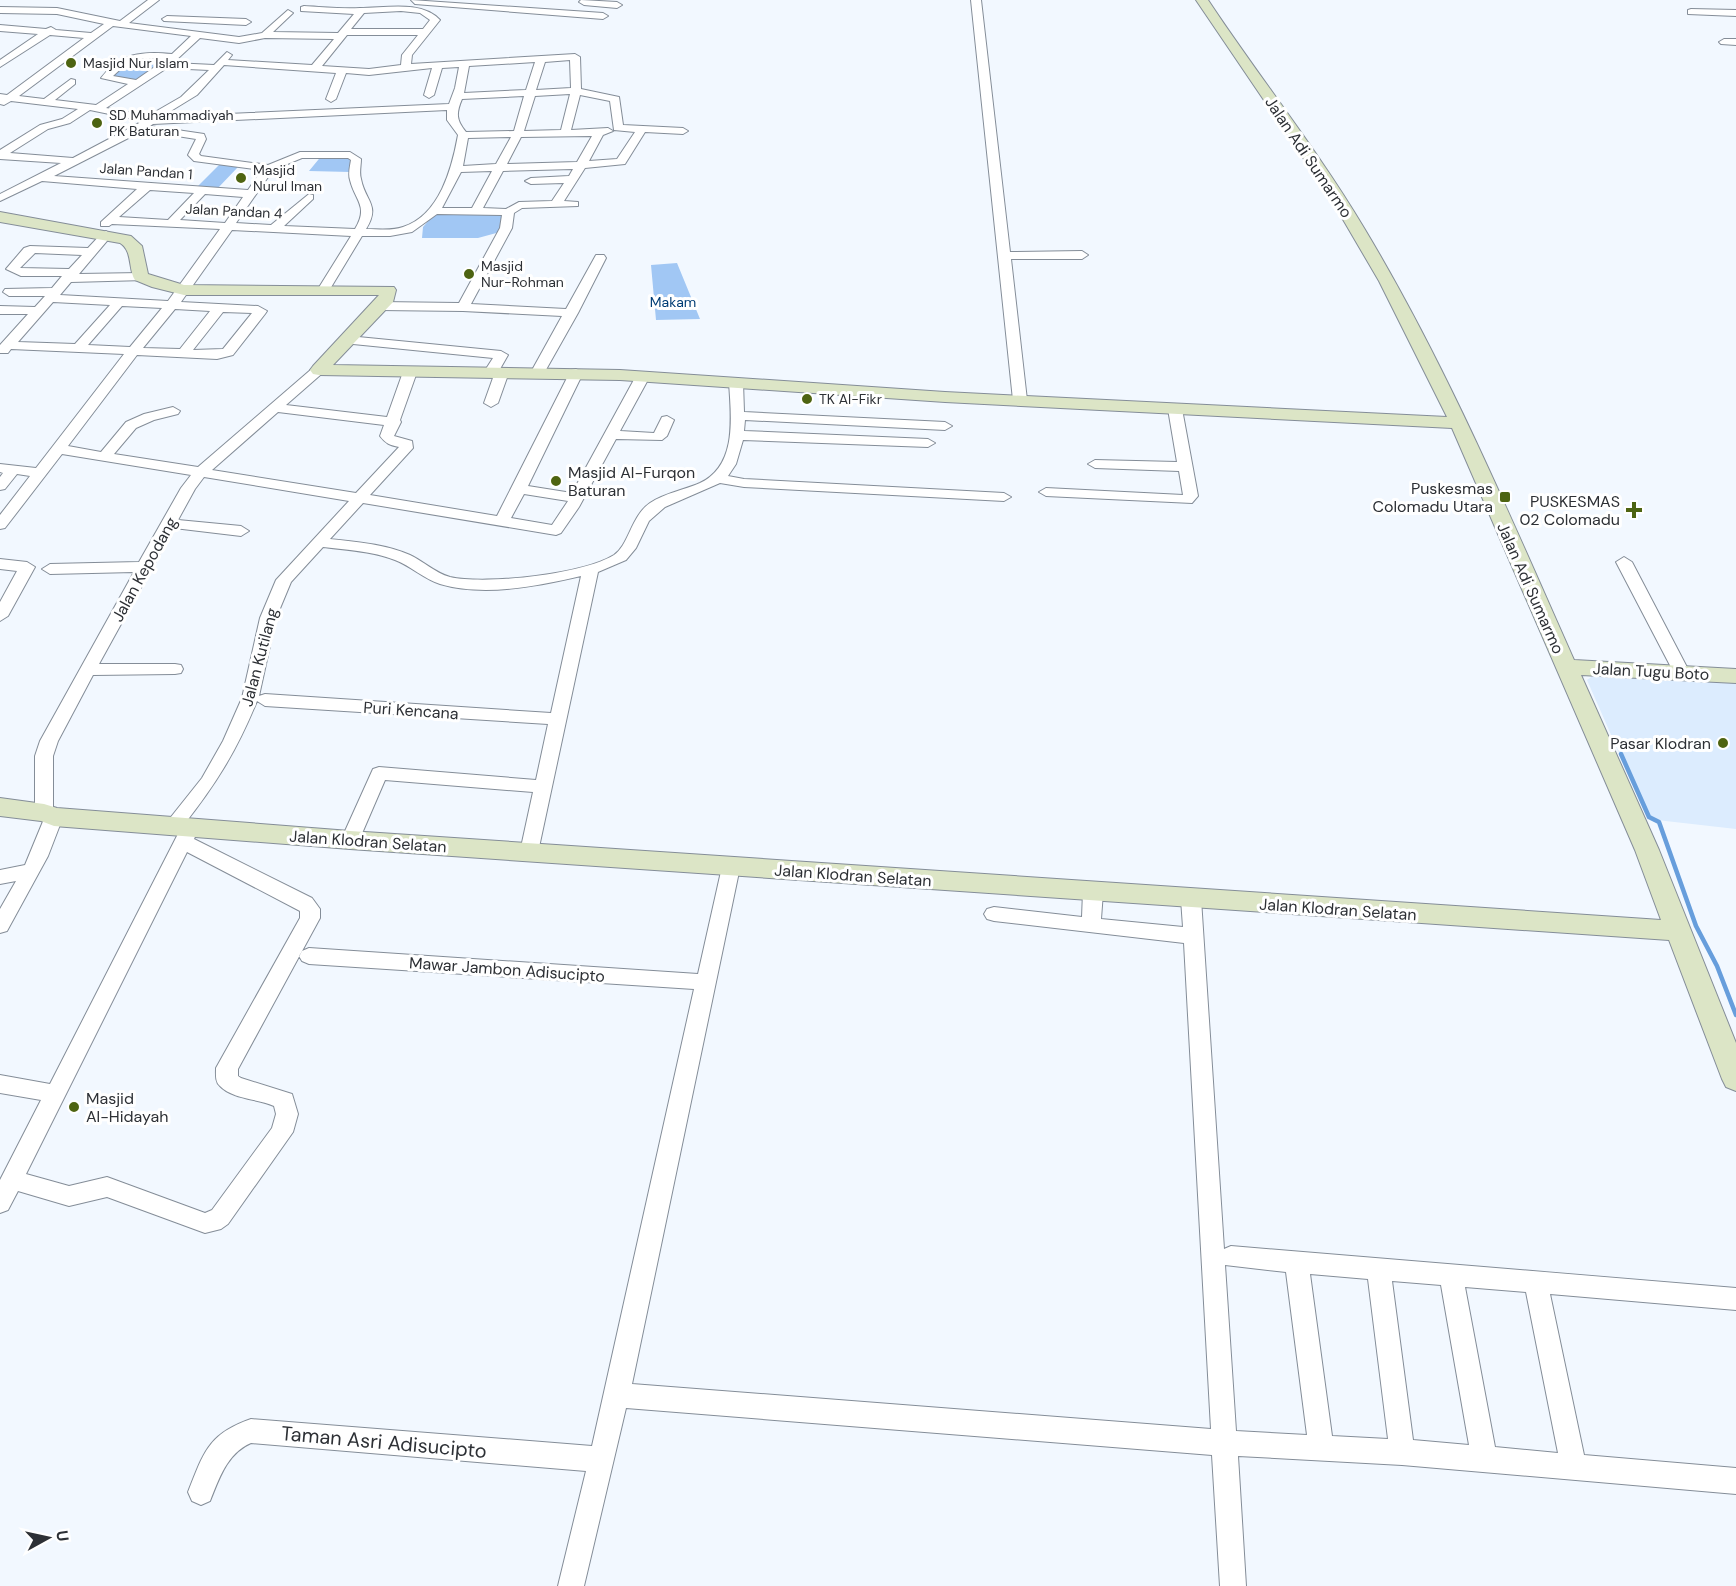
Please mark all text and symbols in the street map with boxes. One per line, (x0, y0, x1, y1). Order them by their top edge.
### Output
place label: Masjid Nur Islam (83, 54, 189, 72)
marker: Masjid Nur Islam (64, 56, 78, 70)
street label: Jalan Adi Sumarmo (1260, 93, 1357, 222)
place label: SD Muhammadiyah PK Baturan (109, 106, 234, 140)
marker: SD Muhammadiyah PK Baturan (90, 116, 104, 130)
street label: Jalan Pandan 1 (99, 159, 193, 183)
place label: Masjid Nurul Iman (253, 161, 322, 195)
marker: Masjid Nurul Iman (234, 171, 248, 185)
street label: Jalan Pandan 4 (185, 199, 284, 223)
place label: Masjid Nur-Rohman (481, 257, 564, 291)
marker: Masjid Nur-Rohman (462, 267, 476, 281)
park label: Makam (650, 293, 696, 311)
place label: TK Al-Fikr (819, 390, 882, 408)
marker: TK Al-Fikr (800, 392, 814, 406)
place label: Masjid Al-Furqon Baturan (568, 462, 695, 501)
marker: Masjid Al-Furqon Baturan (549, 474, 563, 488)
place label: Puskesmas Colomadu Utara (1372, 478, 1493, 517)
marker: Puskesmas Colomadu Utara (1498, 490, 1512, 504)
place label: PUSKESMAS 02 Colomadu (1520, 491, 1620, 530)
marker: PUSKESMAS 02 Colomadu (1625, 501, 1643, 519)
street label: Jalan Kepodang (107, 513, 182, 625)
street label: Jalan Adi Sumarmo (1492, 519, 1569, 657)
street label: Jalan Kutilang (236, 605, 283, 709)
street label: Jalan Tugu Boto (1592, 658, 1710, 685)
street label: Puri Kencana (363, 697, 459, 724)
place label: Pasar Klodran (1610, 733, 1711, 754)
marker: Pasar Klodran (1716, 736, 1730, 750)
street label: Jalan Klodran Selatan (289, 826, 447, 857)
street label: Jalan Klodran Selatan (774, 860, 932, 891)
street label: Jalan Klodran Selatan (1259, 894, 1417, 925)
street label: Mawar Jambon Adisucipto (408, 952, 606, 987)
place label: Masjid Al-Hidayah (86, 1088, 168, 1127)
marker: Masjid Al-Hidayah (67, 1100, 81, 1114)
street label: Taman Asri Adisucipto (280, 1420, 488, 1464)
north arrow (18, 1508, 78, 1568)
text: U (51, 1529, 74, 1543)

